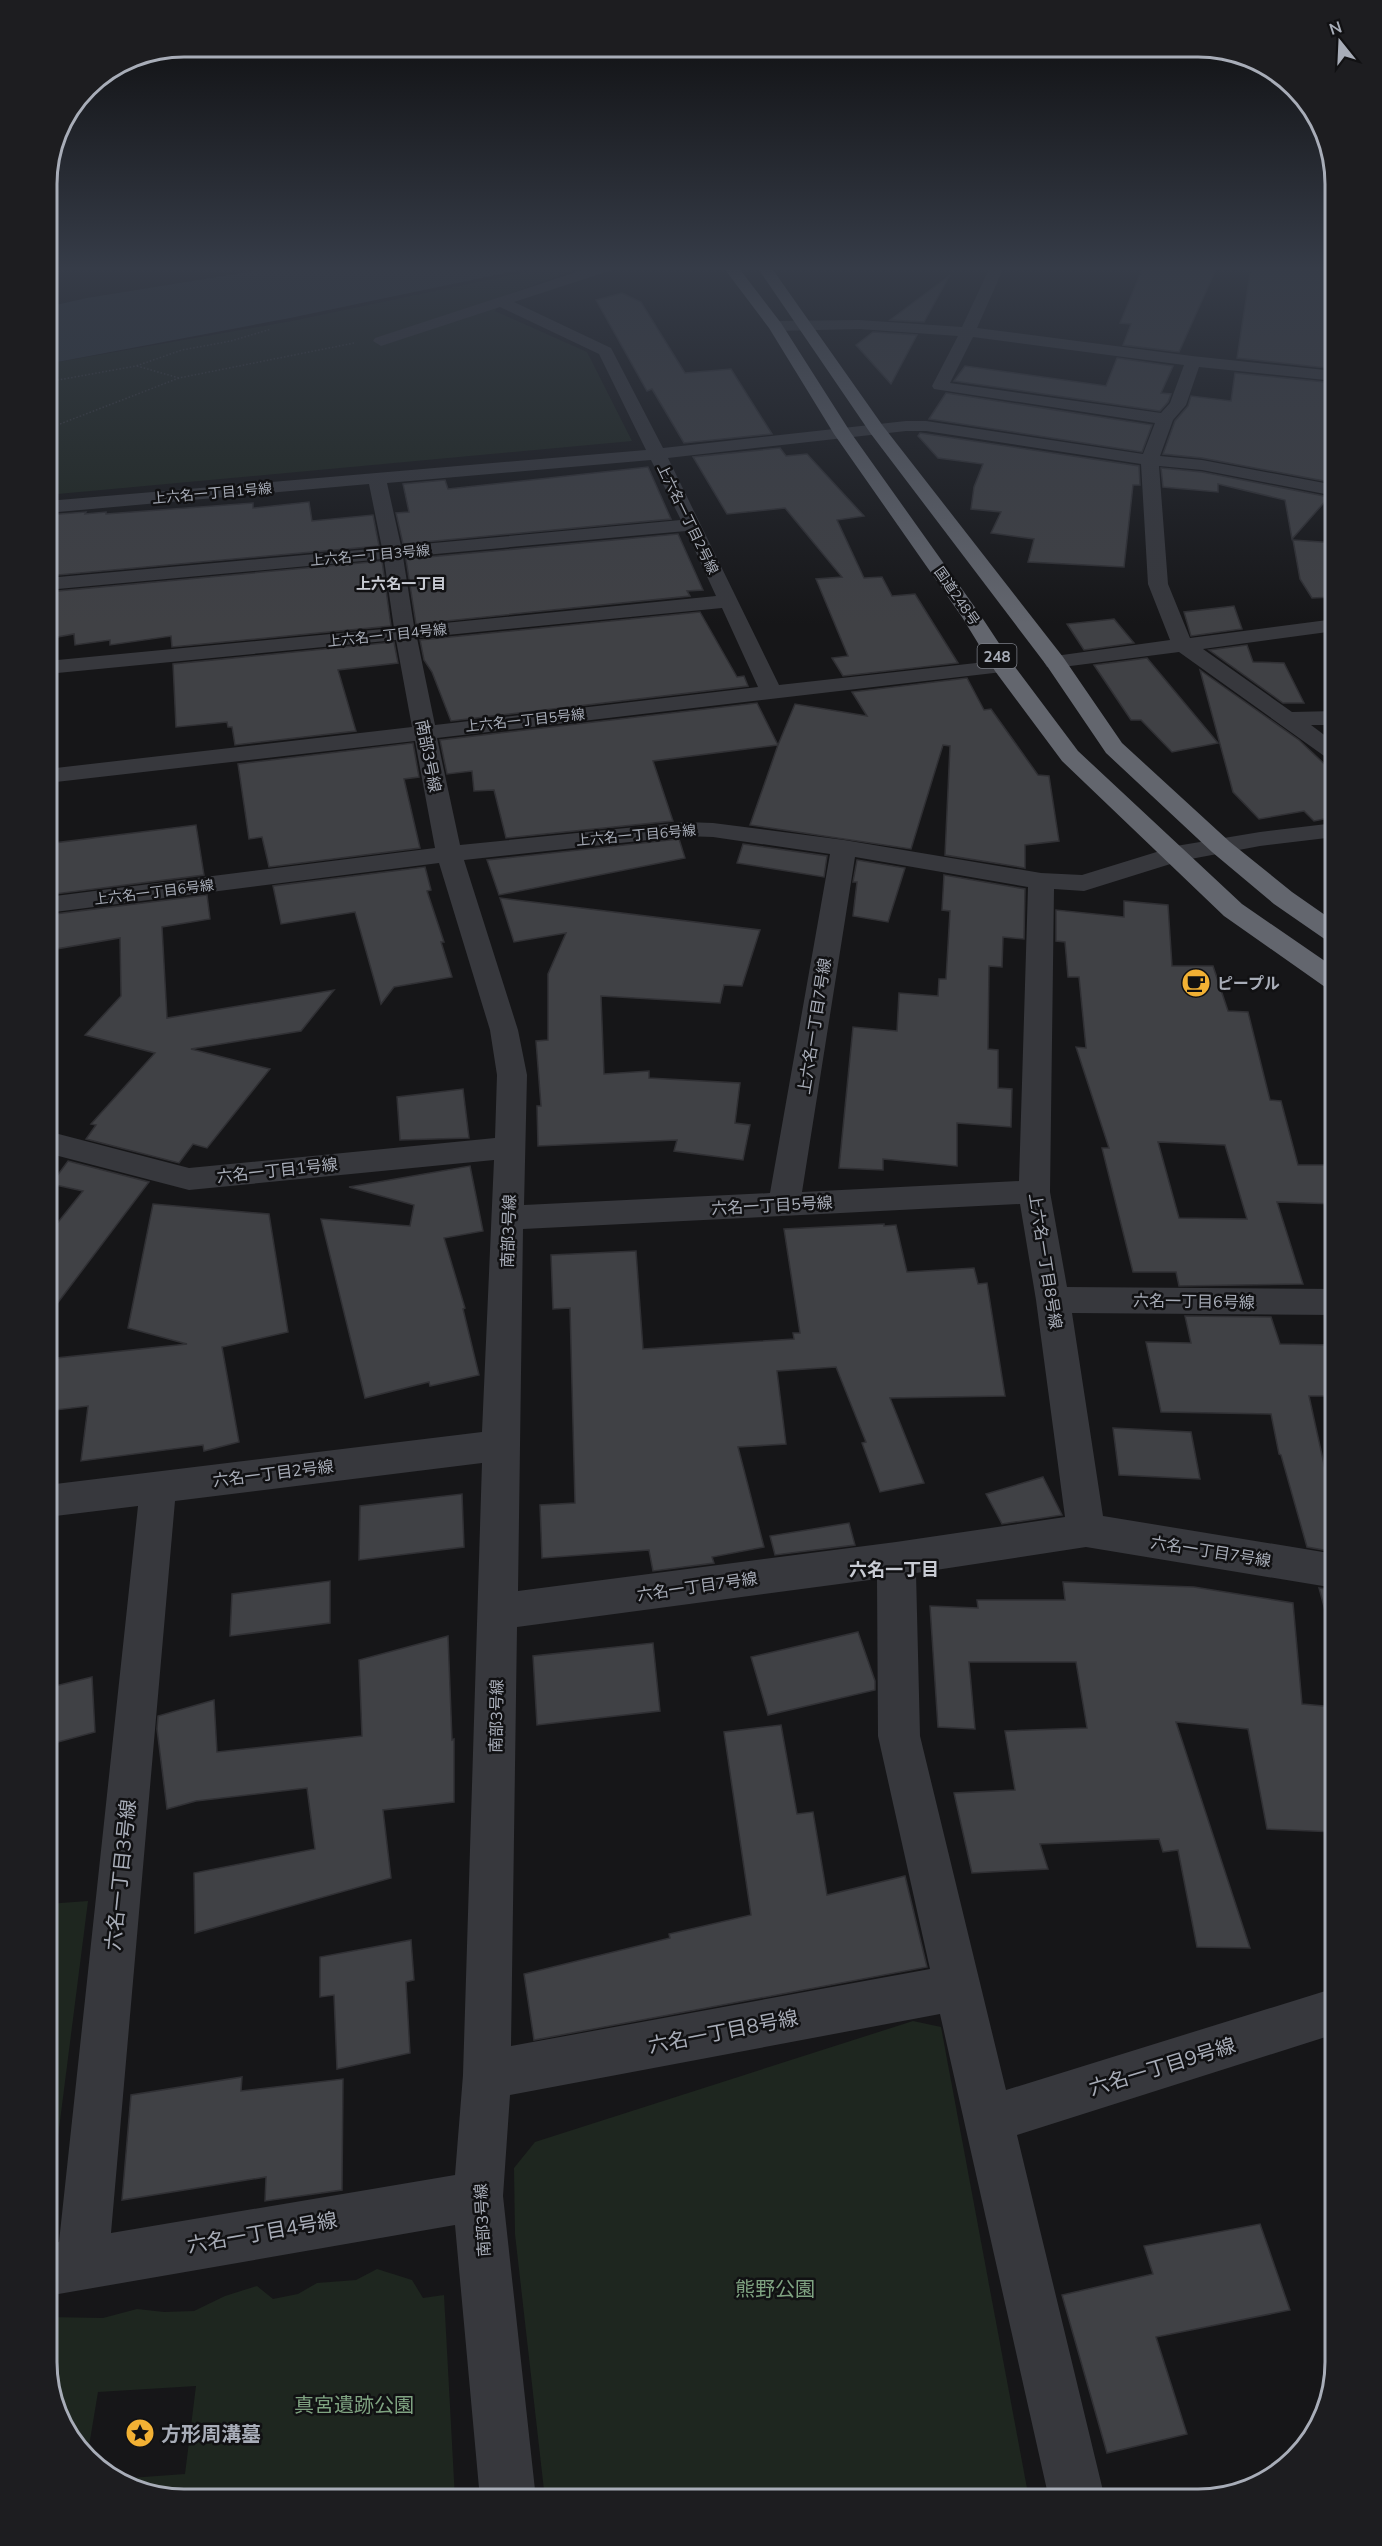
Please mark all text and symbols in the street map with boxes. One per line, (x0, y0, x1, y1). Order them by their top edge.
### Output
north arrow (1310, 12, 1370, 72)
text: N (1327, 16, 1344, 39)
street label: 上六名一丁目2号線 (654, 461, 722, 577)
street label: 上六名一丁目1号線 (151, 479, 273, 507)
street label: 上六名一丁目3号線 (309, 541, 431, 569)
street label: 国道248号 (930, 563, 984, 629)
district label: 上六名一丁目 (356, 574, 446, 593)
street label: 上六名一丁目4号線 (326, 620, 448, 650)
road number: 248 (978, 644, 1016, 668)
street label: 上六名一丁目5号線 (464, 705, 586, 735)
street label: 南部3号線 (412, 718, 446, 794)
street label: 上六名一丁目6号線 (575, 821, 697, 849)
street label: 上六名一丁目6号線 (93, 876, 215, 908)
street label: 上六名一丁目7号線 (793, 956, 835, 1096)
cafe icon: ピープル (1180, 967, 1212, 999)
place label: ピープル (1217, 973, 1280, 993)
street label: 六名一丁目1号線 (215, 1154, 339, 1186)
street label: 上六名一丁目8号線 (1025, 1191, 1067, 1331)
street label: 六名一丁目5号線 (711, 1192, 833, 1218)
street label: 南部3号線 (497, 1194, 519, 1268)
street label: 六名一丁目6号線 (1133, 1290, 1255, 1312)
street label: 六名一丁目2号線 (211, 1456, 335, 1490)
street label: 六名一丁目7号線 (1149, 1532, 1273, 1570)
district label: 六名一丁目 (849, 1558, 939, 1581)
street label: 六名一丁目7号線 (635, 1568, 759, 1604)
street label: 南部3号線 (485, 1679, 507, 1753)
street label: 六名一丁目3号線 (100, 1798, 140, 1952)
street label: 六名一丁目8号線 (646, 2004, 800, 2058)
street label: 六名一丁目9号線 (1086, 2032, 1238, 2100)
street label: 南部3号線 (470, 2183, 494, 2257)
street label: 六名一丁目4号線 (185, 2206, 339, 2258)
park label: 熊野公園 (735, 2276, 815, 2301)
park label: 真宮遺跡公園 (294, 2392, 414, 2417)
place icon: 方形周溝墓 (124, 2417, 156, 2449)
place label: 方形周溝墓 (161, 2421, 261, 2446)

